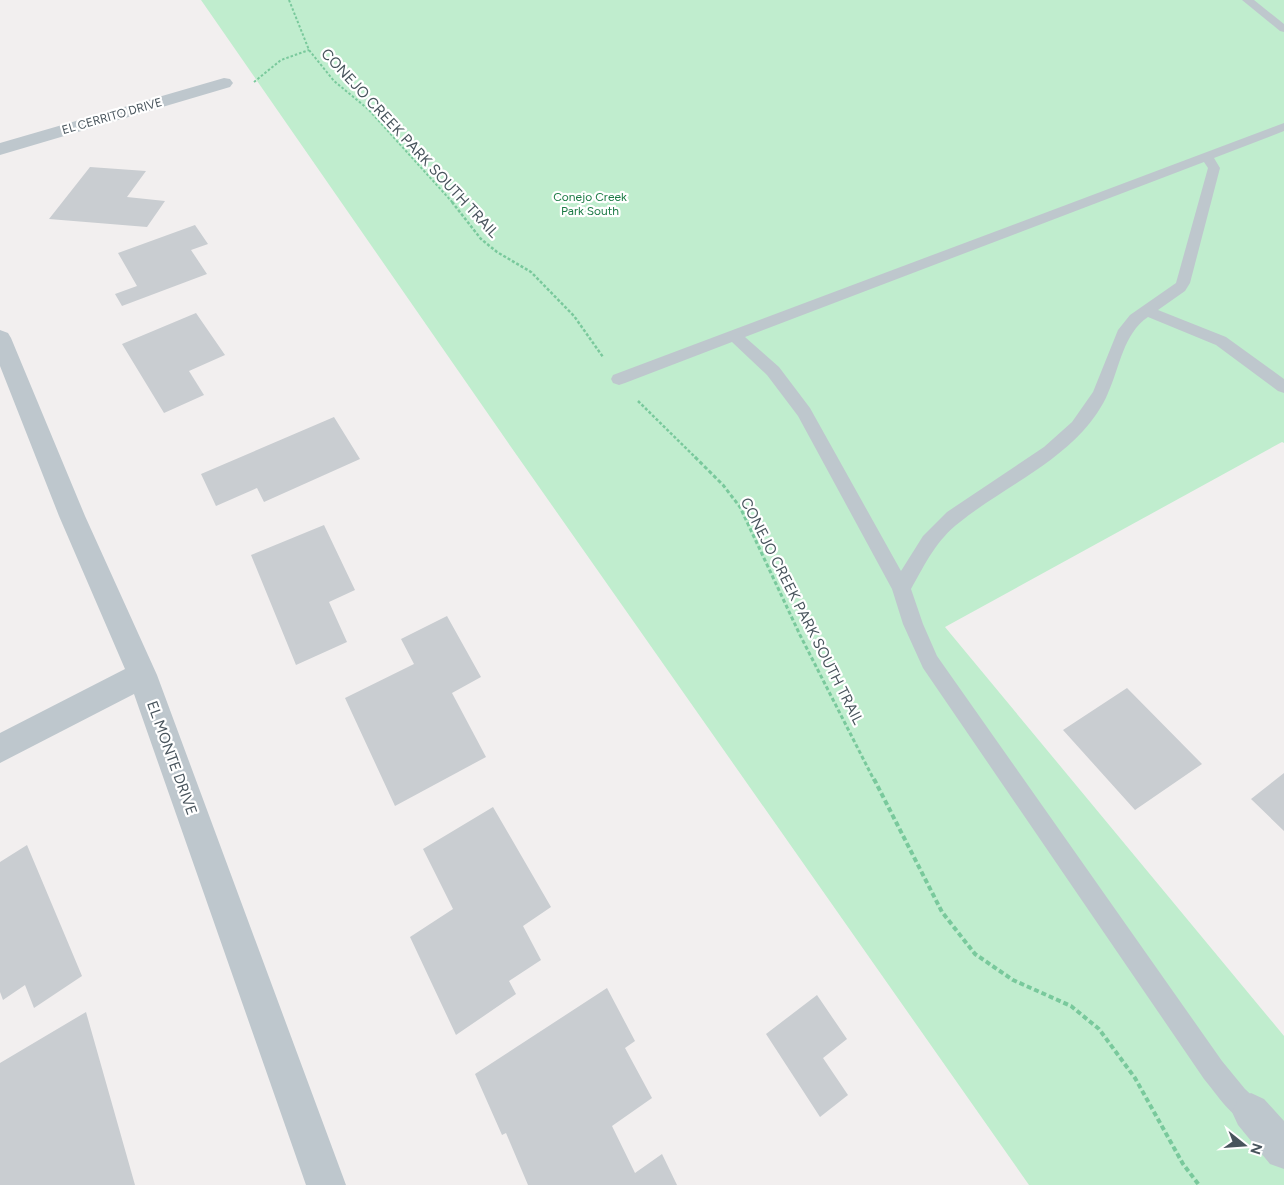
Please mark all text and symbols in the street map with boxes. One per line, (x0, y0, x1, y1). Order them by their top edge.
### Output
street label: CONEJO CREEK PARK SOUTH TRAIL (317, 45, 503, 242)
street label: EL CERRITO DRIVE (60, 95, 164, 137)
park label: Conejo Creek Park South (553, 190, 627, 218)
street label: CONEJO CREEK PARK SOUTH TRAIL (737, 495, 867, 728)
street label: EL MONTE DRIVE (143, 698, 201, 818)
north arrow (1219, 1120, 1269, 1170)
text: N (1246, 1141, 1266, 1156)

